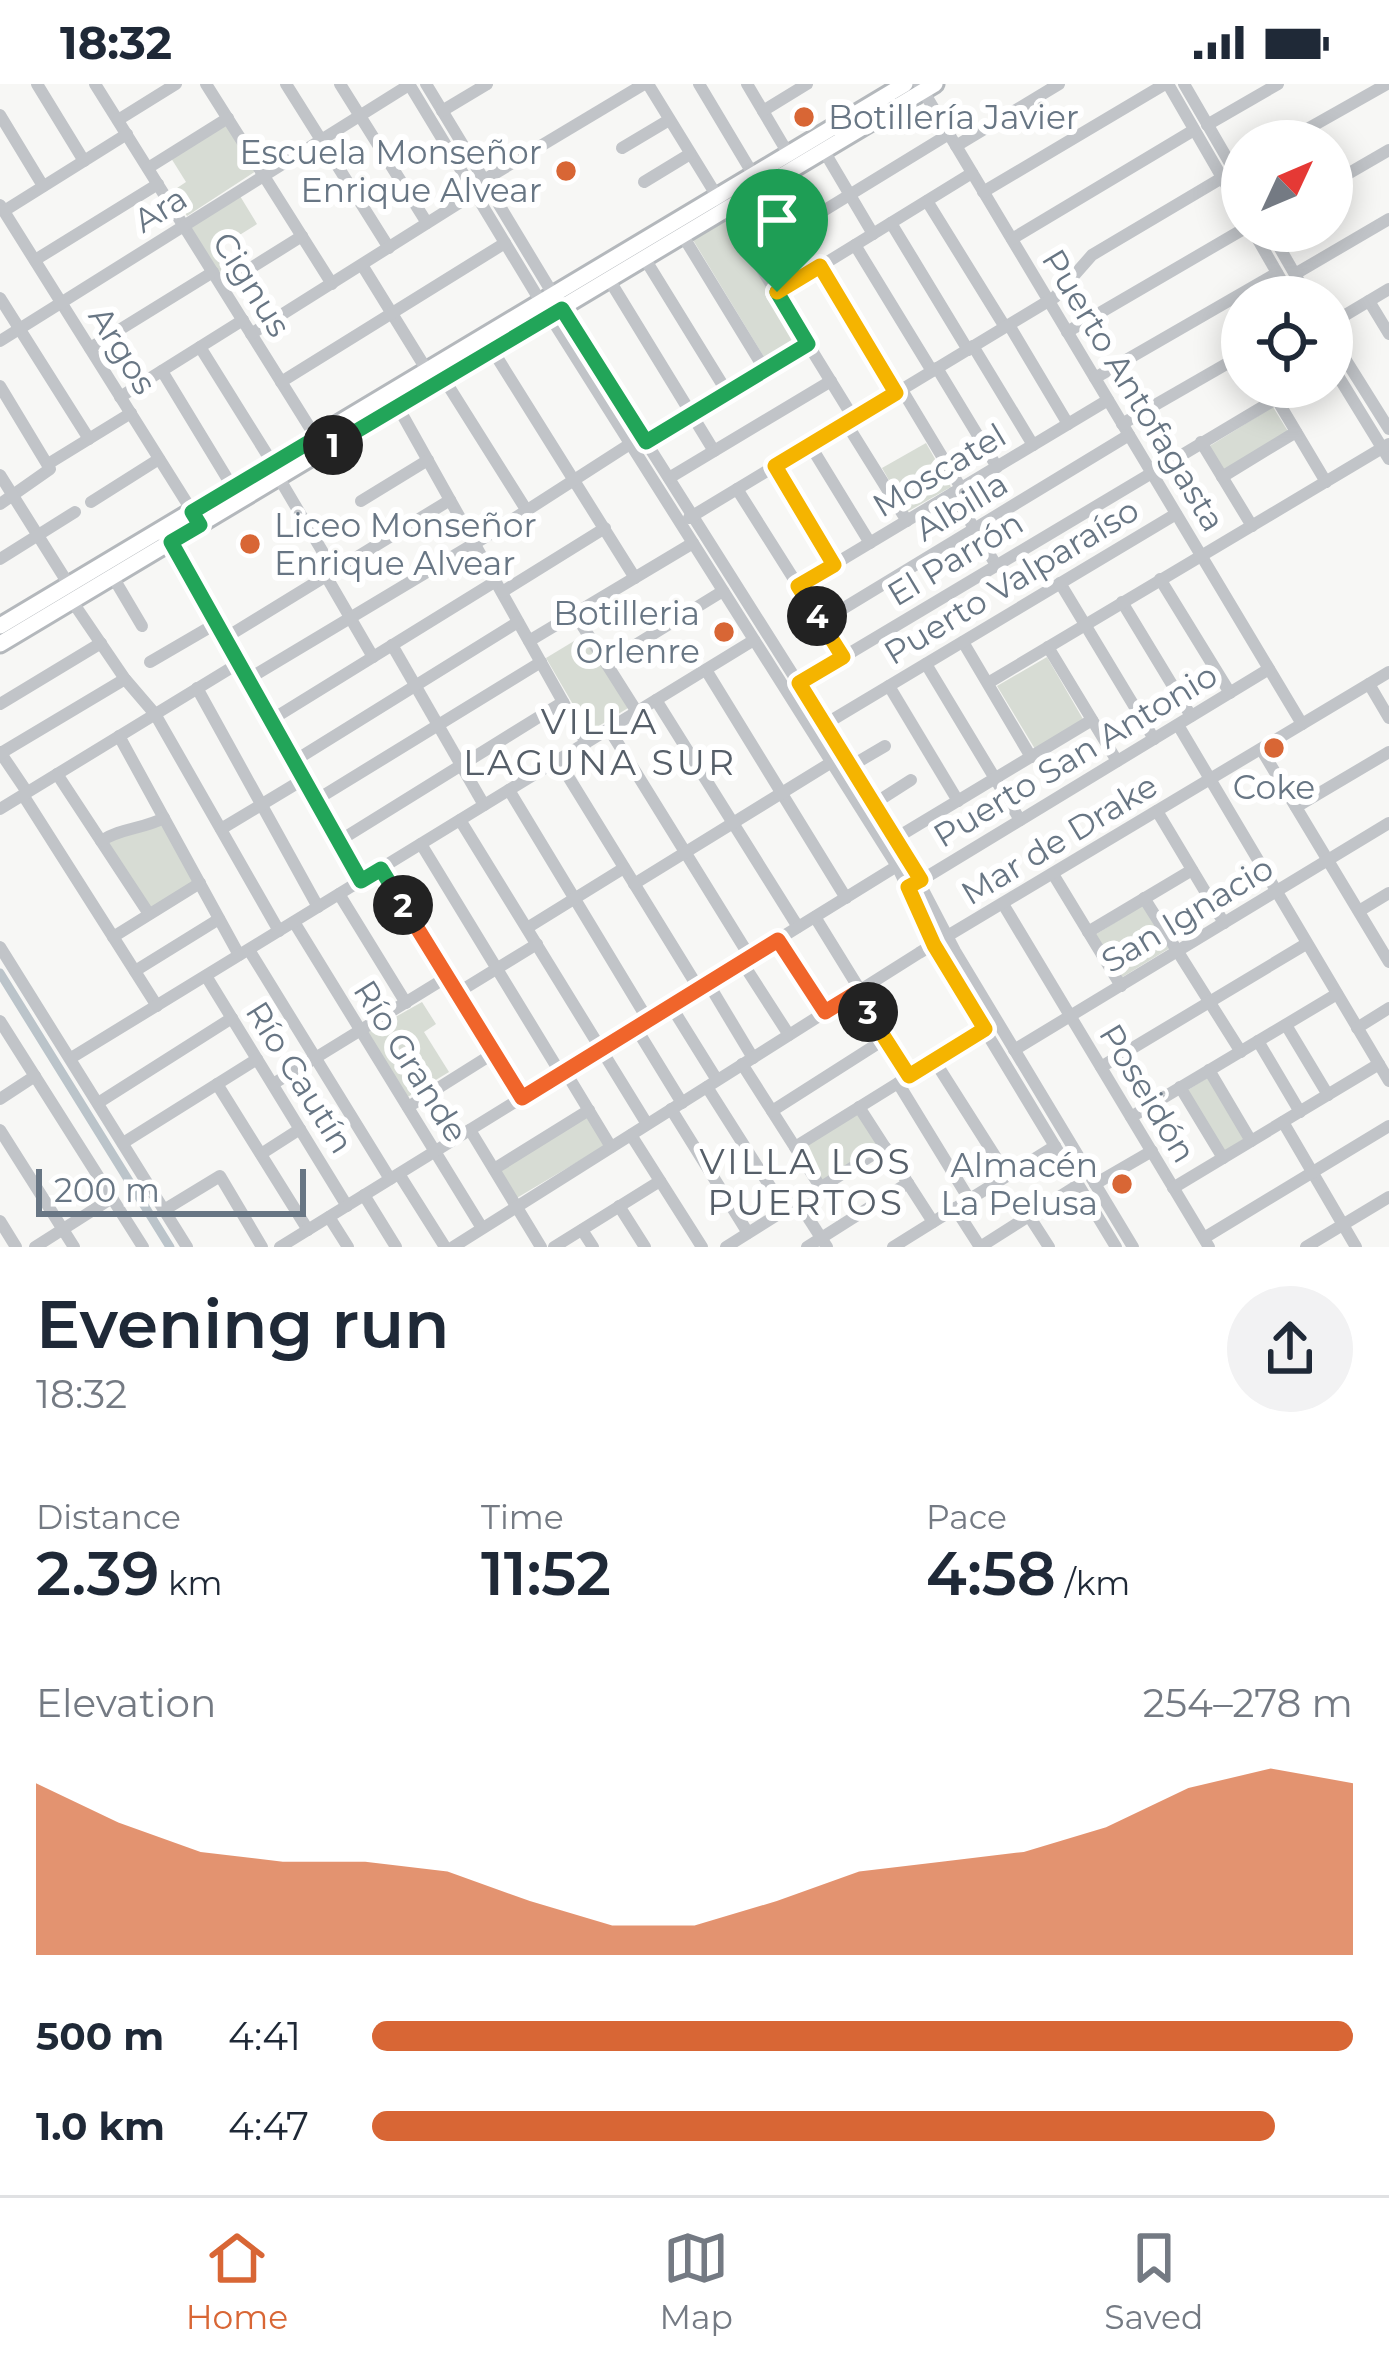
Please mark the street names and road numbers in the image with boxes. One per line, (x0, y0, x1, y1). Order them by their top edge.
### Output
street label: Ara (126, 177, 194, 241)
street label: Cignus (204, 224, 300, 344)
street label: Puerto Antofagasta (1034, 242, 1234, 538)
street label: Argos (81, 299, 165, 401)
street label: Moscatel (865, 415, 1013, 525)
street label: Albilla (907, 463, 1015, 549)
street label: Puerto Valparaíso (876, 489, 1146, 673)
street label: El Parrón (880, 502, 1030, 614)
street label: Puerto San Antonio (926, 655, 1224, 855)
street label: Mar de Drake (954, 765, 1164, 913)
street label: San Ignacio (1094, 847, 1280, 981)
street label: Río Grande (345, 973, 477, 1149)
street label: Río Cautín (238, 994, 362, 1160)
street label: Poseidón (1091, 1017, 1205, 1169)

